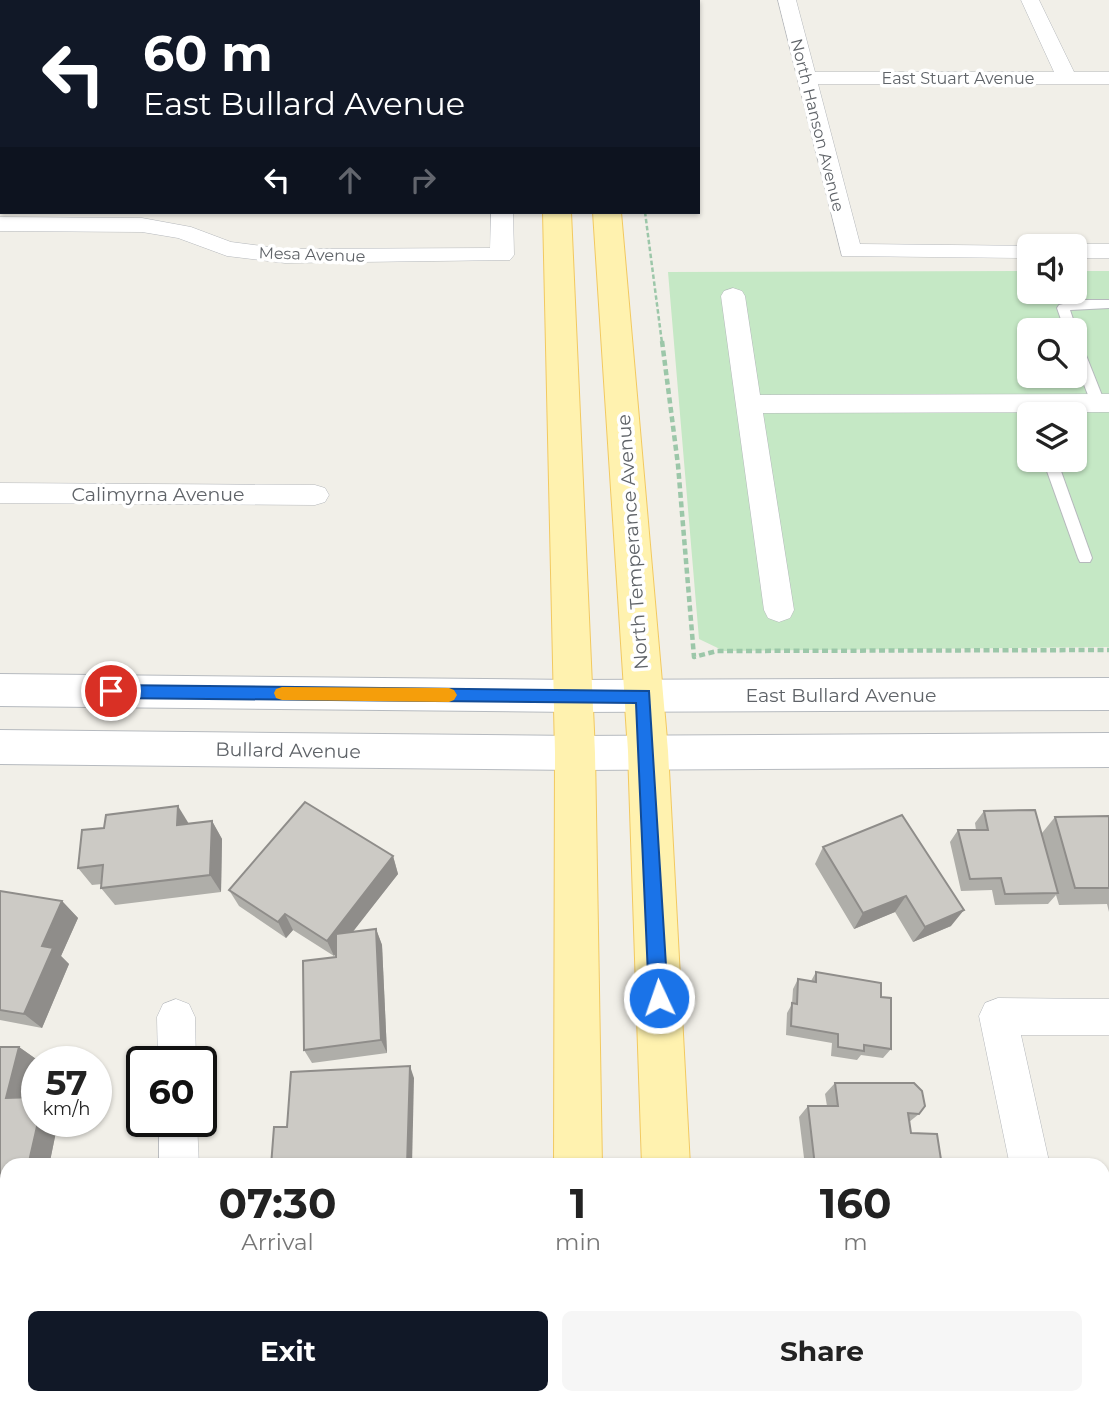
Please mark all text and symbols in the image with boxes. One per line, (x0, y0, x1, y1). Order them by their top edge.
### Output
text: 60 m (143, 24, 273, 83)
icon: left (28, 28, 119, 119)
street label: North Hanson Avenue (787, 37, 848, 214)
street label: East Stuart Avenue (882, 69, 1034, 88)
text: East Bullard Avenue (143, 84, 465, 123)
icon: left (258, 161, 296, 199)
icon: ahead (331, 161, 369, 199)
icon: right (404, 161, 442, 199)
map controls (1017, 234, 1087, 472)
button: sound (1017, 234, 1087, 304)
street label: Mesa Avenue (258, 243, 366, 266)
button: search (1017, 318, 1087, 388)
button: layers (1017, 402, 1087, 472)
street label: North Temperance Avenue (612, 413, 653, 671)
street label: Calimyrna Avenue (71, 483, 245, 506)
pin (81, 661, 141, 721)
icon: arrive (92, 672, 130, 710)
street label: East Bullard Avenue (745, 684, 937, 707)
street label: Bullard Avenue (215, 738, 361, 763)
position arrow (622, 961, 696, 1035)
speed limit sign: 60 (126, 1046, 217, 1137)
text: 57 (45, 1061, 88, 1104)
text: km/h (42, 1098, 91, 1120)
text: 07:30 (219, 1177, 336, 1229)
text: 1 (570, 1177, 586, 1229)
text: 160 (820, 1177, 891, 1229)
text: Arrival (241, 1228, 314, 1256)
text: min (555, 1228, 601, 1256)
text: m (843, 1228, 868, 1256)
button: Exit (28, 1311, 548, 1391)
button: Share (562, 1311, 1082, 1391)

